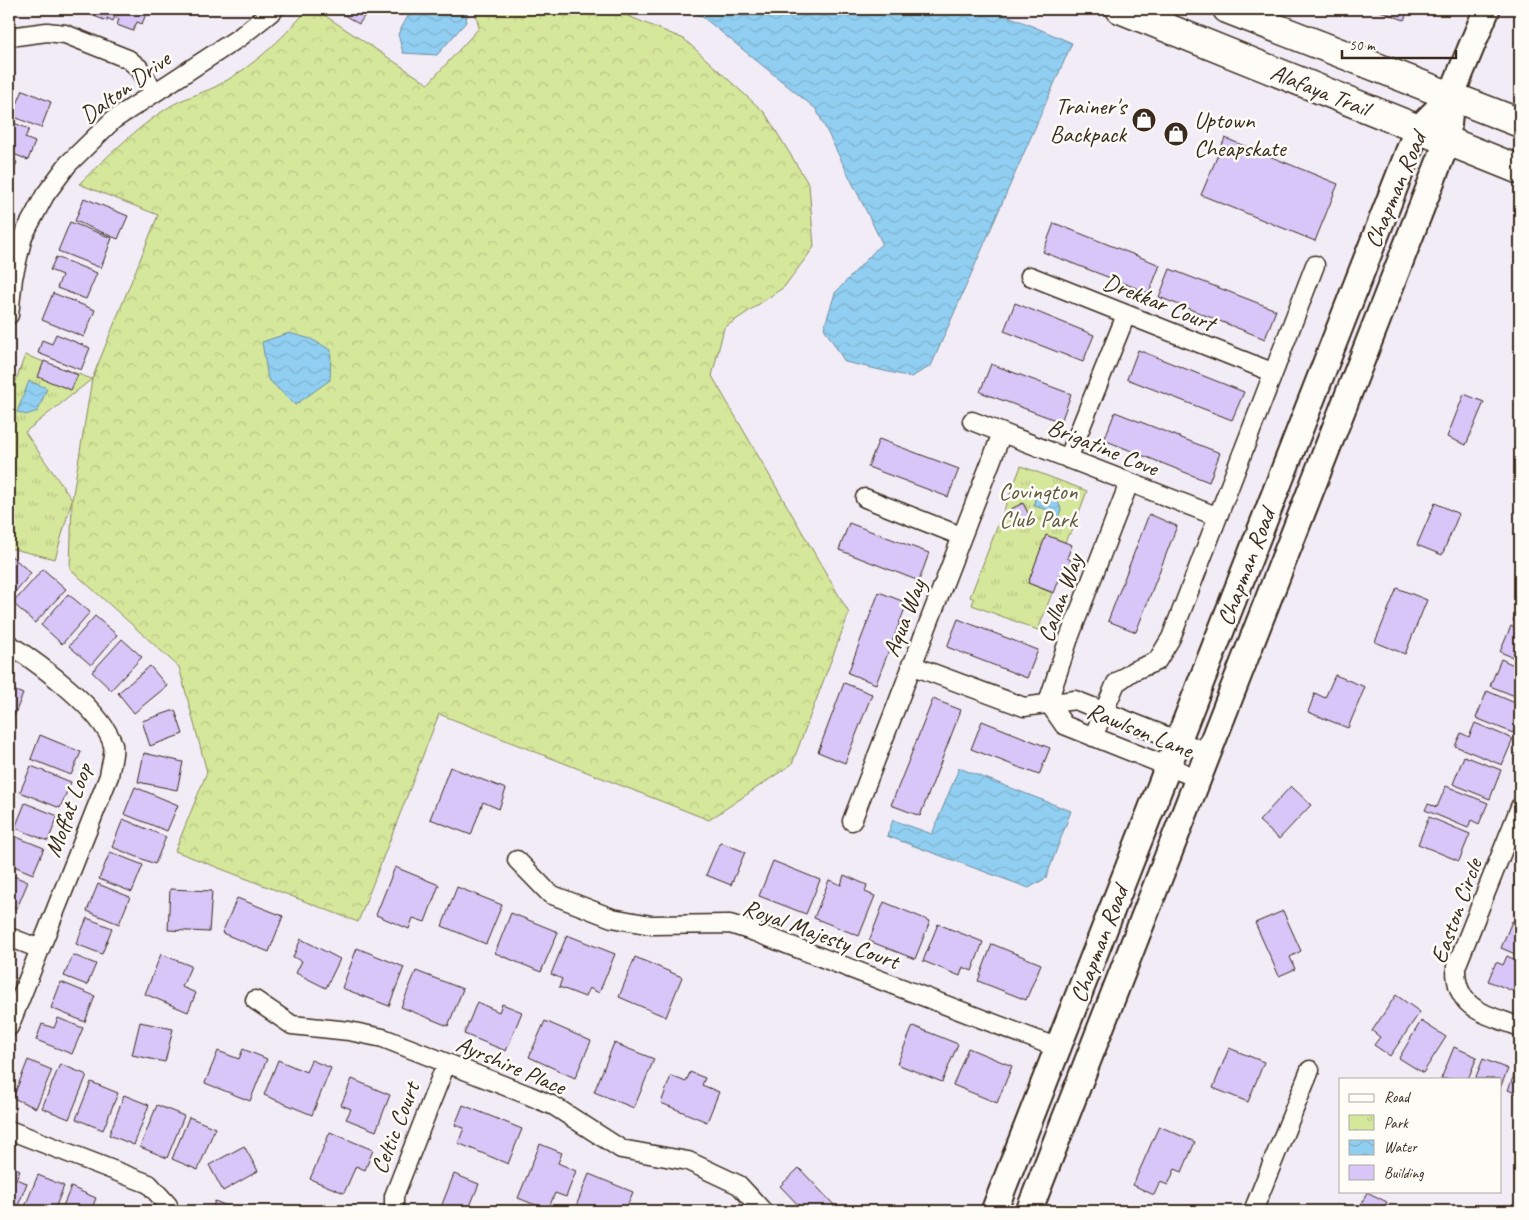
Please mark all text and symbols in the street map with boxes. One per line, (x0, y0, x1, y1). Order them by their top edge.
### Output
scale bar (1342, 28, 1455, 60)
text: 50 m (1349, 36, 1376, 55)
street label: Dalton Drive (74, 43, 178, 130)
street label: Alafaya Trail (1266, 57, 1377, 125)
place label: Trainer's Backpack (1050, 91, 1129, 149)
place label: Uptown Cheapskate (1194, 105, 1288, 163)
shop icon: Trainer's Backpack (1131, 107, 1157, 133)
shop icon: Uptown Cheapskate (1163, 121, 1189, 147)
street label: Chapman Road (1357, 124, 1434, 252)
street label: Drekkar Court (1099, 266, 1222, 339)
street label: Brigatine Cove (1043, 411, 1165, 484)
park label: Covington Club Park (999, 476, 1079, 534)
street label: Chapman Road (1210, 501, 1283, 630)
street label: Callan Way (1030, 548, 1090, 646)
street label: Aqua Way (876, 573, 933, 661)
street label: Rawlson Lane (1083, 695, 1199, 766)
street label: Moffat Loop (37, 757, 99, 861)
street label: Easton Circle (1423, 853, 1490, 967)
street label: Chapman Road (1063, 878, 1136, 1007)
street label: Royal Majesty Court (739, 892, 905, 977)
street label: Ayrshire Place (452, 1029, 572, 1102)
street label: Celtic Court (364, 1076, 427, 1178)
legend (1339, 1078, 1502, 1192)
text: Road (1384, 1088, 1411, 1107)
text: Park (1384, 1114, 1409, 1133)
text: Water (1384, 1138, 1418, 1157)
text: Building (1384, 1164, 1424, 1183)

